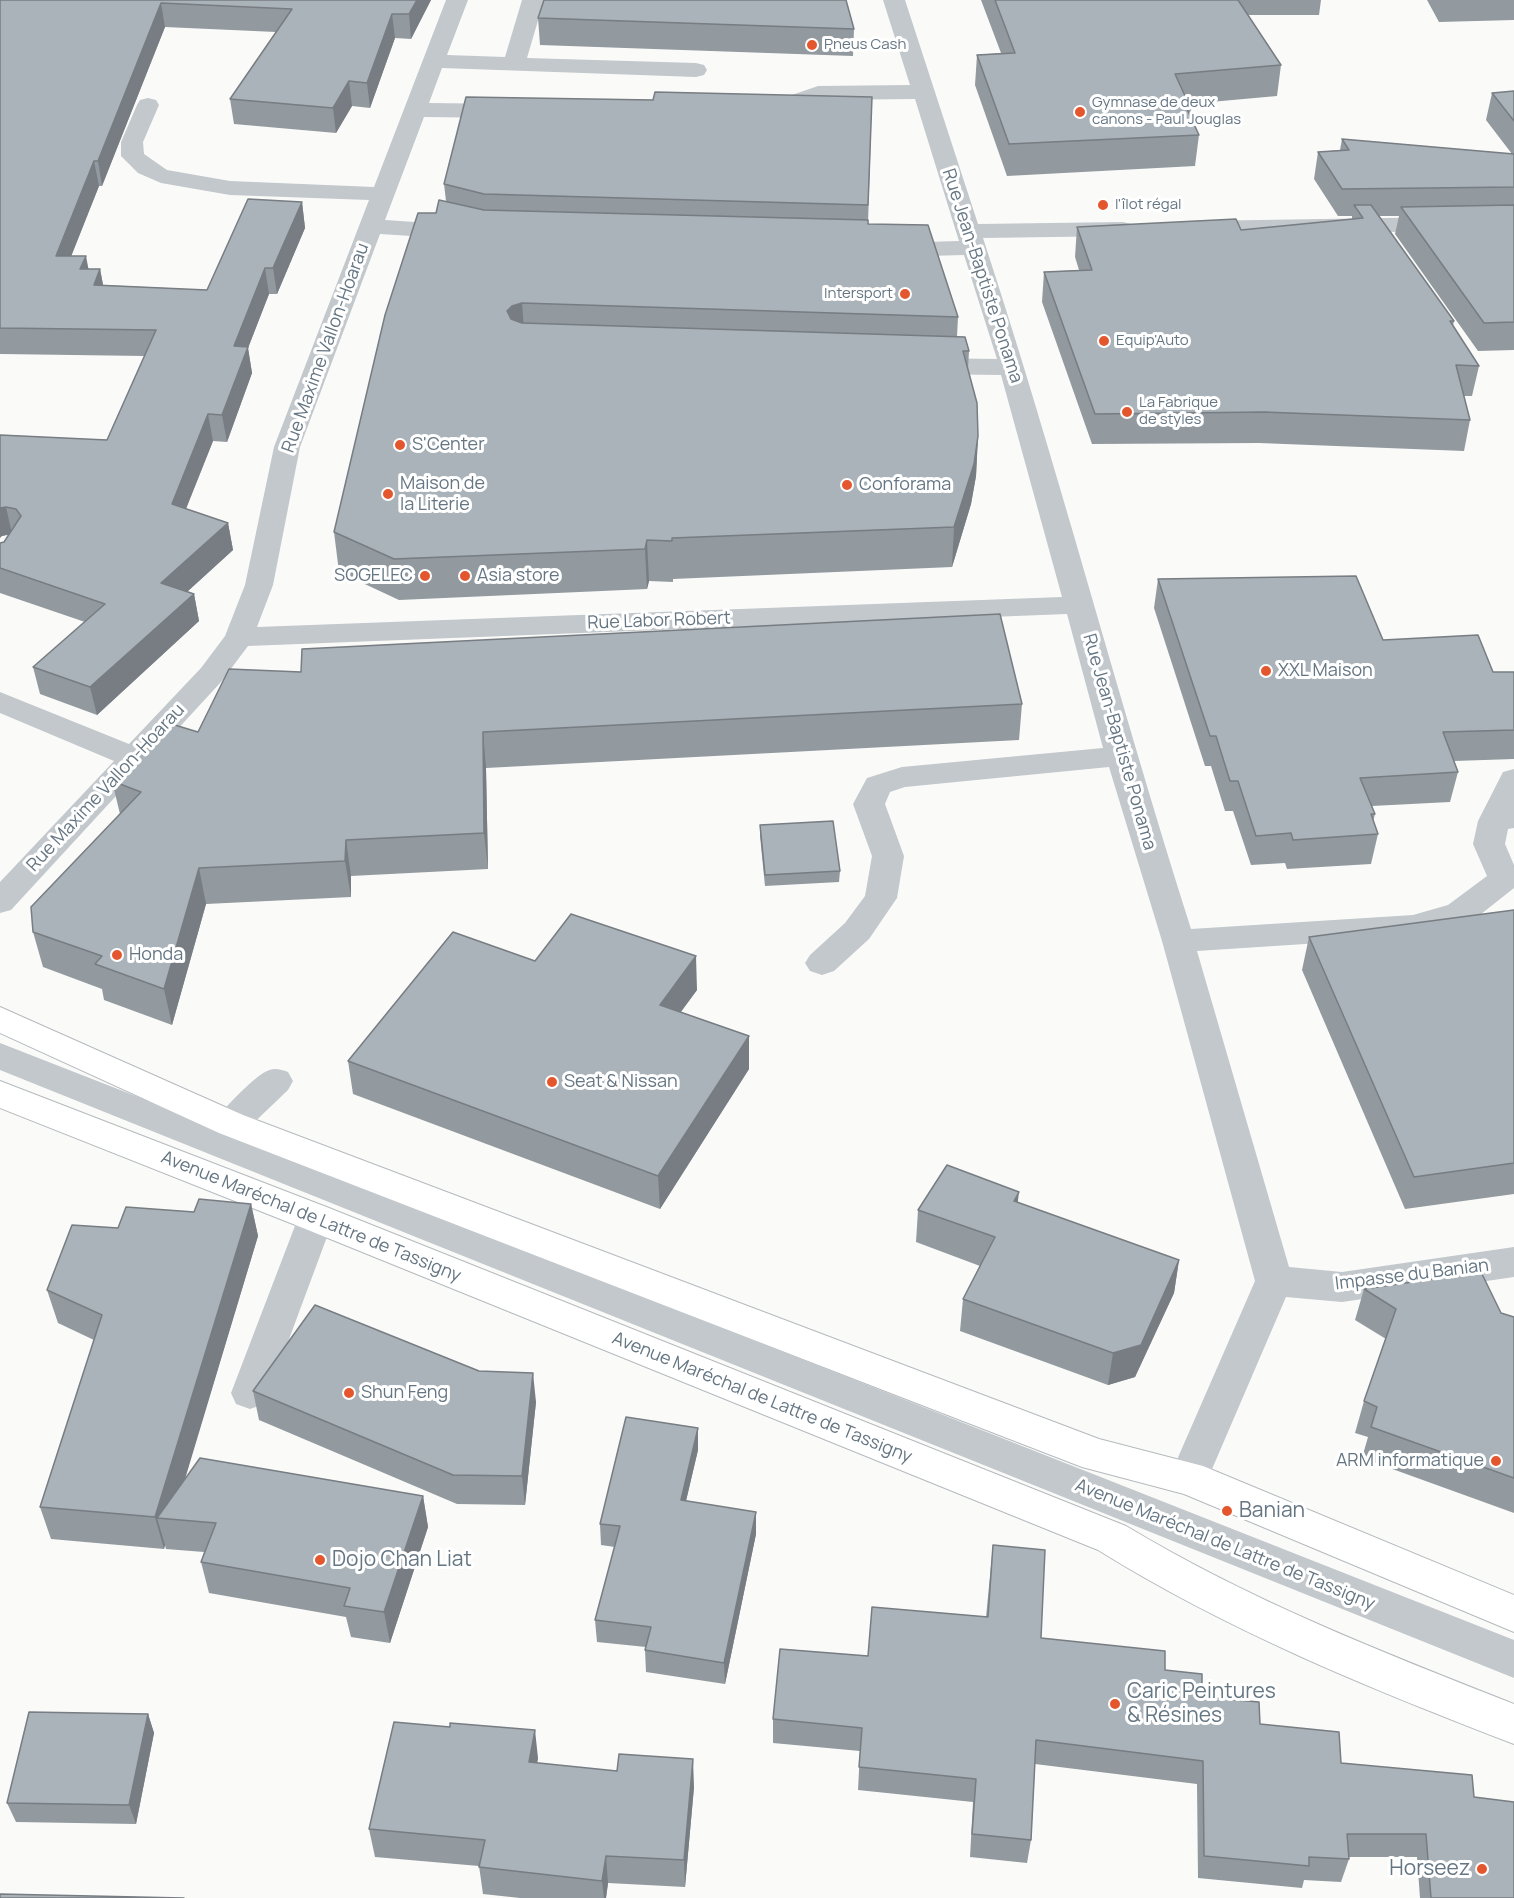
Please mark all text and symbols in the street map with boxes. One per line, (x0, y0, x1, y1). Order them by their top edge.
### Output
place label: Pneus Cash (824, 36, 906, 54)
marker: Pneus Cash (805, 38, 819, 52)
place label: Gymnase de deux canons - Paul Jouglas (1092, 94, 1241, 129)
marker: Gymnase de deux canons - Paul Jouglas (1073, 105, 1087, 119)
street label: Rue Jean-Baptiste Ponama (937, 166, 1027, 386)
place label: l'îlot régal (1115, 196, 1181, 214)
marker: l'îlot régal (1096, 198, 1110, 212)
street label: Rue Maxime Vallon-Hoarau (278, 240, 374, 456)
place label: Intersport (824, 285, 893, 303)
marker: Intersport (898, 287, 912, 301)
place label: Equip'Auto (1116, 332, 1189, 350)
marker: Equip'Auto (1097, 334, 1111, 348)
place label: La Fabrique de styles (1139, 394, 1218, 429)
marker: La Fabrique de styles (1120, 405, 1134, 419)
place label: S'Center (412, 434, 485, 456)
marker: S'Center (393, 438, 407, 452)
place label: Maison de la Literie (400, 473, 485, 516)
place label: Conforama (859, 474, 951, 496)
marker: Conforama (840, 478, 854, 492)
marker: Maison de la Literie (381, 487, 395, 501)
place label: SOGELEC (334, 565, 413, 587)
place label: Asia store (477, 565, 559, 587)
marker: SOGELEC (418, 569, 432, 583)
marker: Asia store (458, 569, 472, 583)
street label: Rue Labor Robert (587, 608, 731, 634)
street label: Rue Jean-Baptiste Ponama (1078, 631, 1160, 853)
place label: XXL Maison (1278, 660, 1373, 682)
marker: XXL Maison (1259, 664, 1273, 678)
street label: Rue Maxime Vallon-Hoarau (23, 700, 189, 876)
place label: Honda (129, 944, 183, 966)
marker: Honda (110, 948, 124, 962)
place label: Seat & Nissan (564, 1071, 678, 1093)
marker: Seat & Nissan (545, 1075, 559, 1089)
street label: Avenue Maréchal de Lattre de Tassigny (158, 1147, 464, 1287)
street label: Impasse du Banian (1334, 1255, 1490, 1295)
street label: Avenue Maréchal de Lattre de Tassigny (609, 1328, 915, 1468)
place label: Shun Feng (361, 1382, 448, 1404)
marker: Shun Feng (342, 1386, 356, 1400)
place label: ARM informatique (1336, 1450, 1484, 1472)
marker: ARM informatique (1489, 1454, 1503, 1468)
street label: Avenue Maréchal de Lattre de Tassigny (1072, 1475, 1378, 1615)
place label: Banian (1239, 1498, 1305, 1524)
marker: Banian (1220, 1504, 1234, 1518)
place label: Dojo Chan Liat (332, 1547, 472, 1573)
marker: Dojo Chan Liat (313, 1553, 327, 1567)
place label: Caric Peintures & Résines (1127, 1679, 1276, 1729)
marker: Caric Peintures & Résines (1108, 1697, 1122, 1711)
place label: Horseez (1389, 1856, 1470, 1882)
marker: Horseez (1475, 1862, 1489, 1876)

